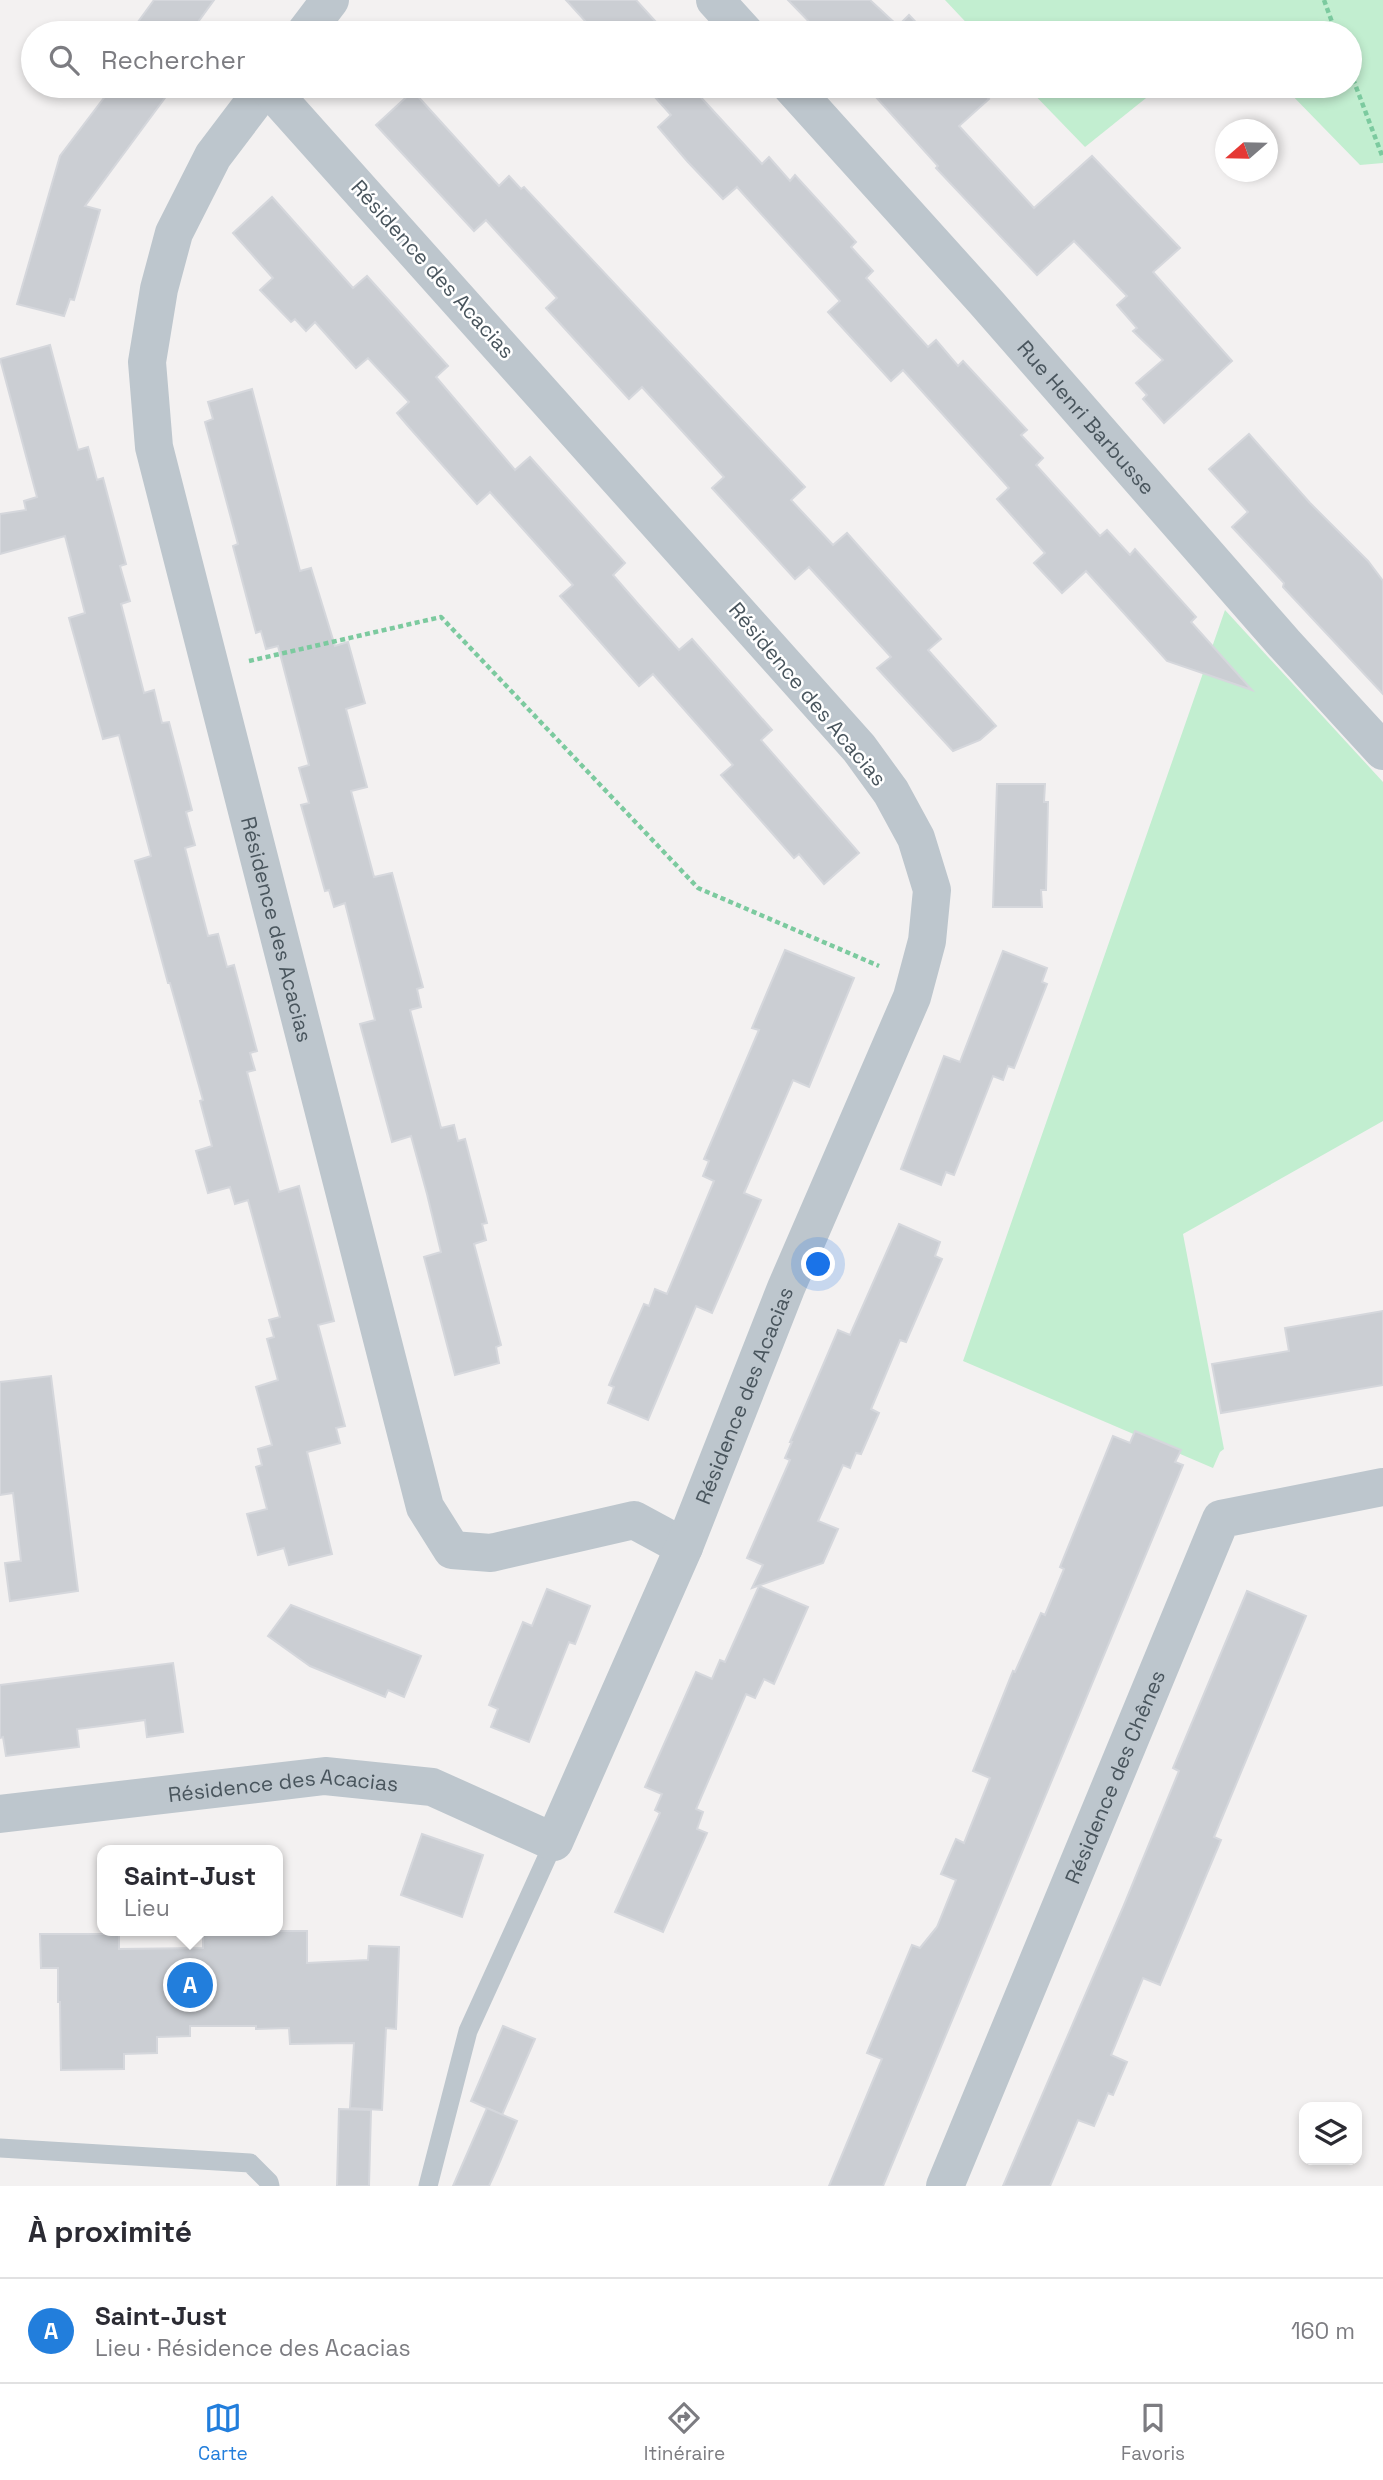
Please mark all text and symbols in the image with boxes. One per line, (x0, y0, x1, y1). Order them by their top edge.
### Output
search box (21, 21, 1362, 98)
icon: search (45, 41, 83, 79)
text: Rechercher (101, 43, 246, 77)
north arrow (1215, 119, 1278, 182)
street label: Résidence des Acacias (345, 174, 521, 364)
street label: Rue Henri Barbusse (1012, 334, 1161, 500)
street label: Résidence des Acacias (723, 597, 893, 791)
street label: Résidence des Acacias (235, 814, 319, 1045)
your location (801, 1247, 835, 1281)
street label: Résidence des Acacias (689, 1283, 799, 1508)
street label: Résidence des Chênes (1058, 1666, 1171, 1888)
street label: Résidence des Acacias (166, 1762, 400, 1808)
popup (97, 1845, 283, 1936)
text: Saint-Just (124, 1859, 256, 1893)
text: Lieu (124, 1893, 170, 1923)
pin: A (167, 1959, 213, 2011)
map controls (1299, 2102, 1362, 2165)
button: layers (1299, 2102, 1362, 2165)
text: À proximité (28, 2212, 192, 2251)
text: Saint-Just (95, 2299, 227, 2333)
text: A (44, 2316, 58, 2346)
text: 160 m (1291, 2316, 1355, 2346)
text: Lieu · Résidence des Acacias (95, 2333, 411, 2363)
tab: Carte (198, 2399, 248, 2466)
tab: Itinéraire (644, 2399, 725, 2466)
tab: Favoris (1121, 2399, 1185, 2466)

